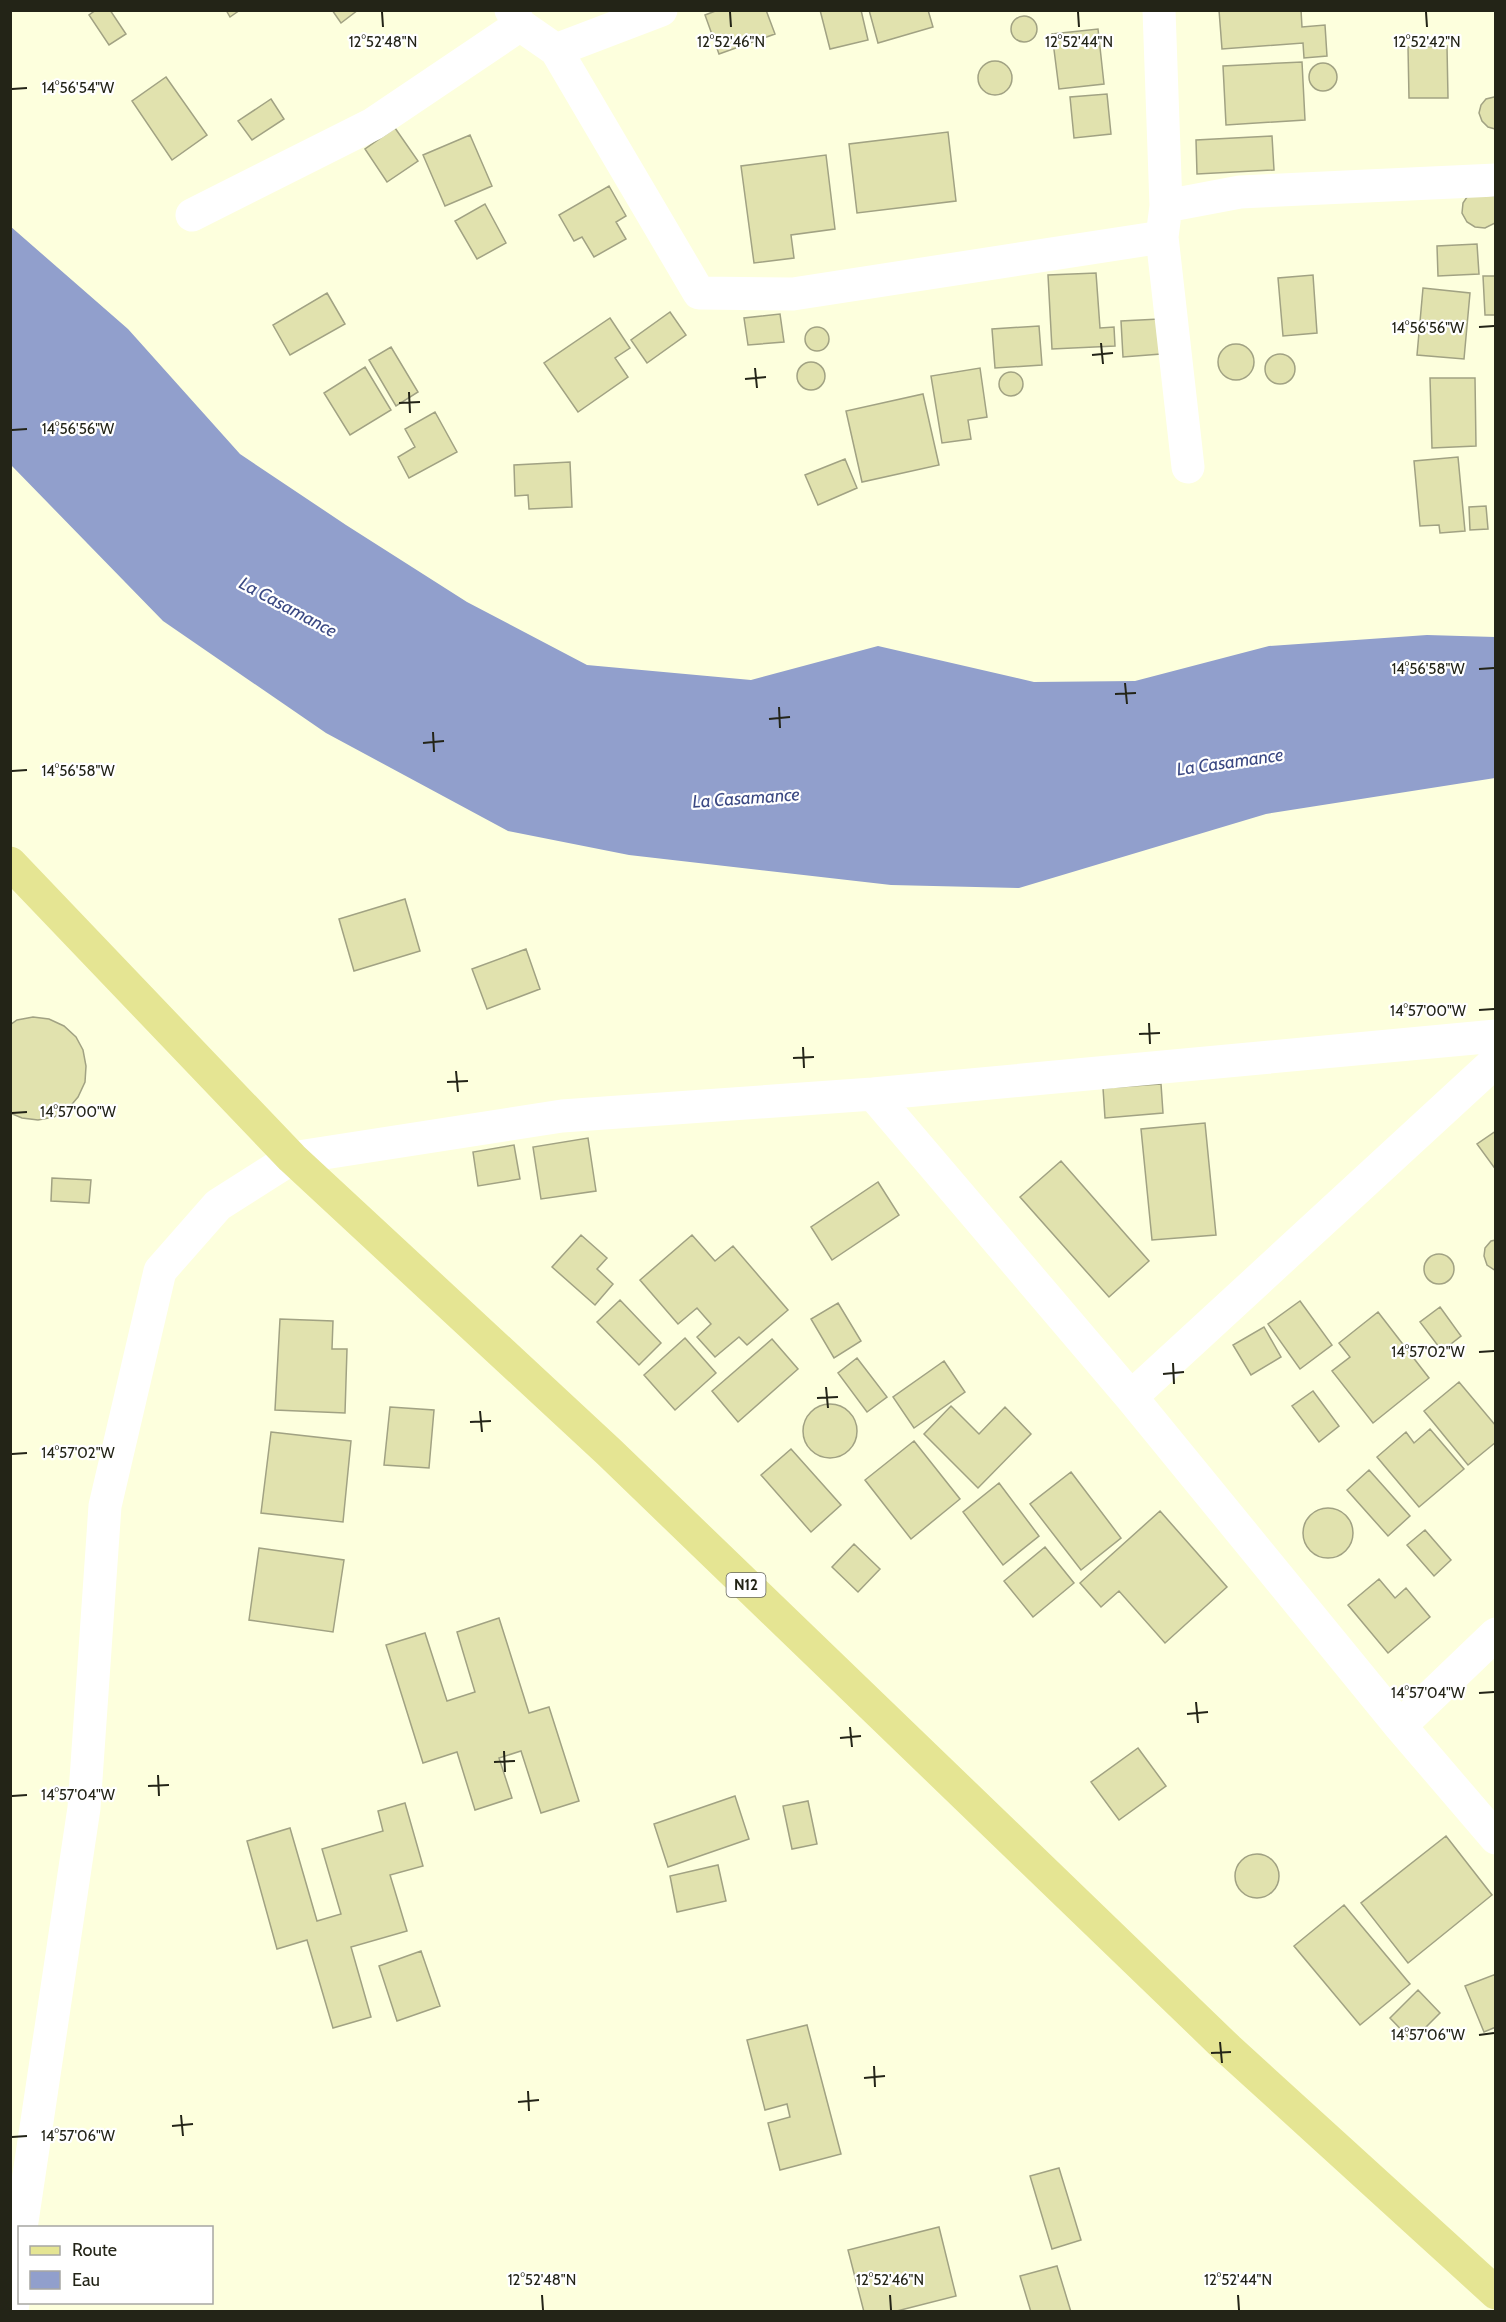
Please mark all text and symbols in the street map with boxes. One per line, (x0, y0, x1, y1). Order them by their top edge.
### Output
text: 12°52'48"N (349, 33, 417, 51)
text: 12°52'46"N (697, 33, 765, 51)
text: 12°52'44"N (1045, 33, 1113, 51)
text: 12°52'42"N (1393, 33, 1461, 51)
text: 14°56'54"W (42, 79, 115, 97)
text: 14°56'56"W (1392, 319, 1465, 337)
text: 14°56'56"W (42, 420, 115, 438)
water label: La Casamance (235, 572, 341, 642)
text: 14°56'58"W (1391, 660, 1465, 678)
water label: La Casamance (1175, 744, 1285, 780)
text: 14°56'58"W (41, 762, 115, 780)
water label: La Casamance (692, 783, 800, 813)
text: 14°57'00"W (1390, 1002, 1467, 1020)
text: 14°57'00"W (40, 1103, 117, 1121)
text: 14°57'02"W (1391, 1343, 1465, 1361)
text: 14°57'02"W (41, 1444, 115, 1462)
road number: N12 (726, 1573, 766, 1597)
text: 14°57'04"W (1391, 1684, 1466, 1702)
text: 14°57'04"W (41, 1786, 116, 1804)
text: 14°57'06"W (1391, 2026, 1466, 2044)
text: 14°57'06"W (41, 2127, 116, 2145)
legend (18, 2226, 213, 2304)
text: Route (72, 2239, 117, 2261)
text: Eau (72, 2269, 100, 2291)
text: 12°52'48"N (508, 2271, 576, 2289)
text: 12°52'46"N (856, 2271, 924, 2289)
text: 12°52'44"N (1204, 2271, 1272, 2289)

